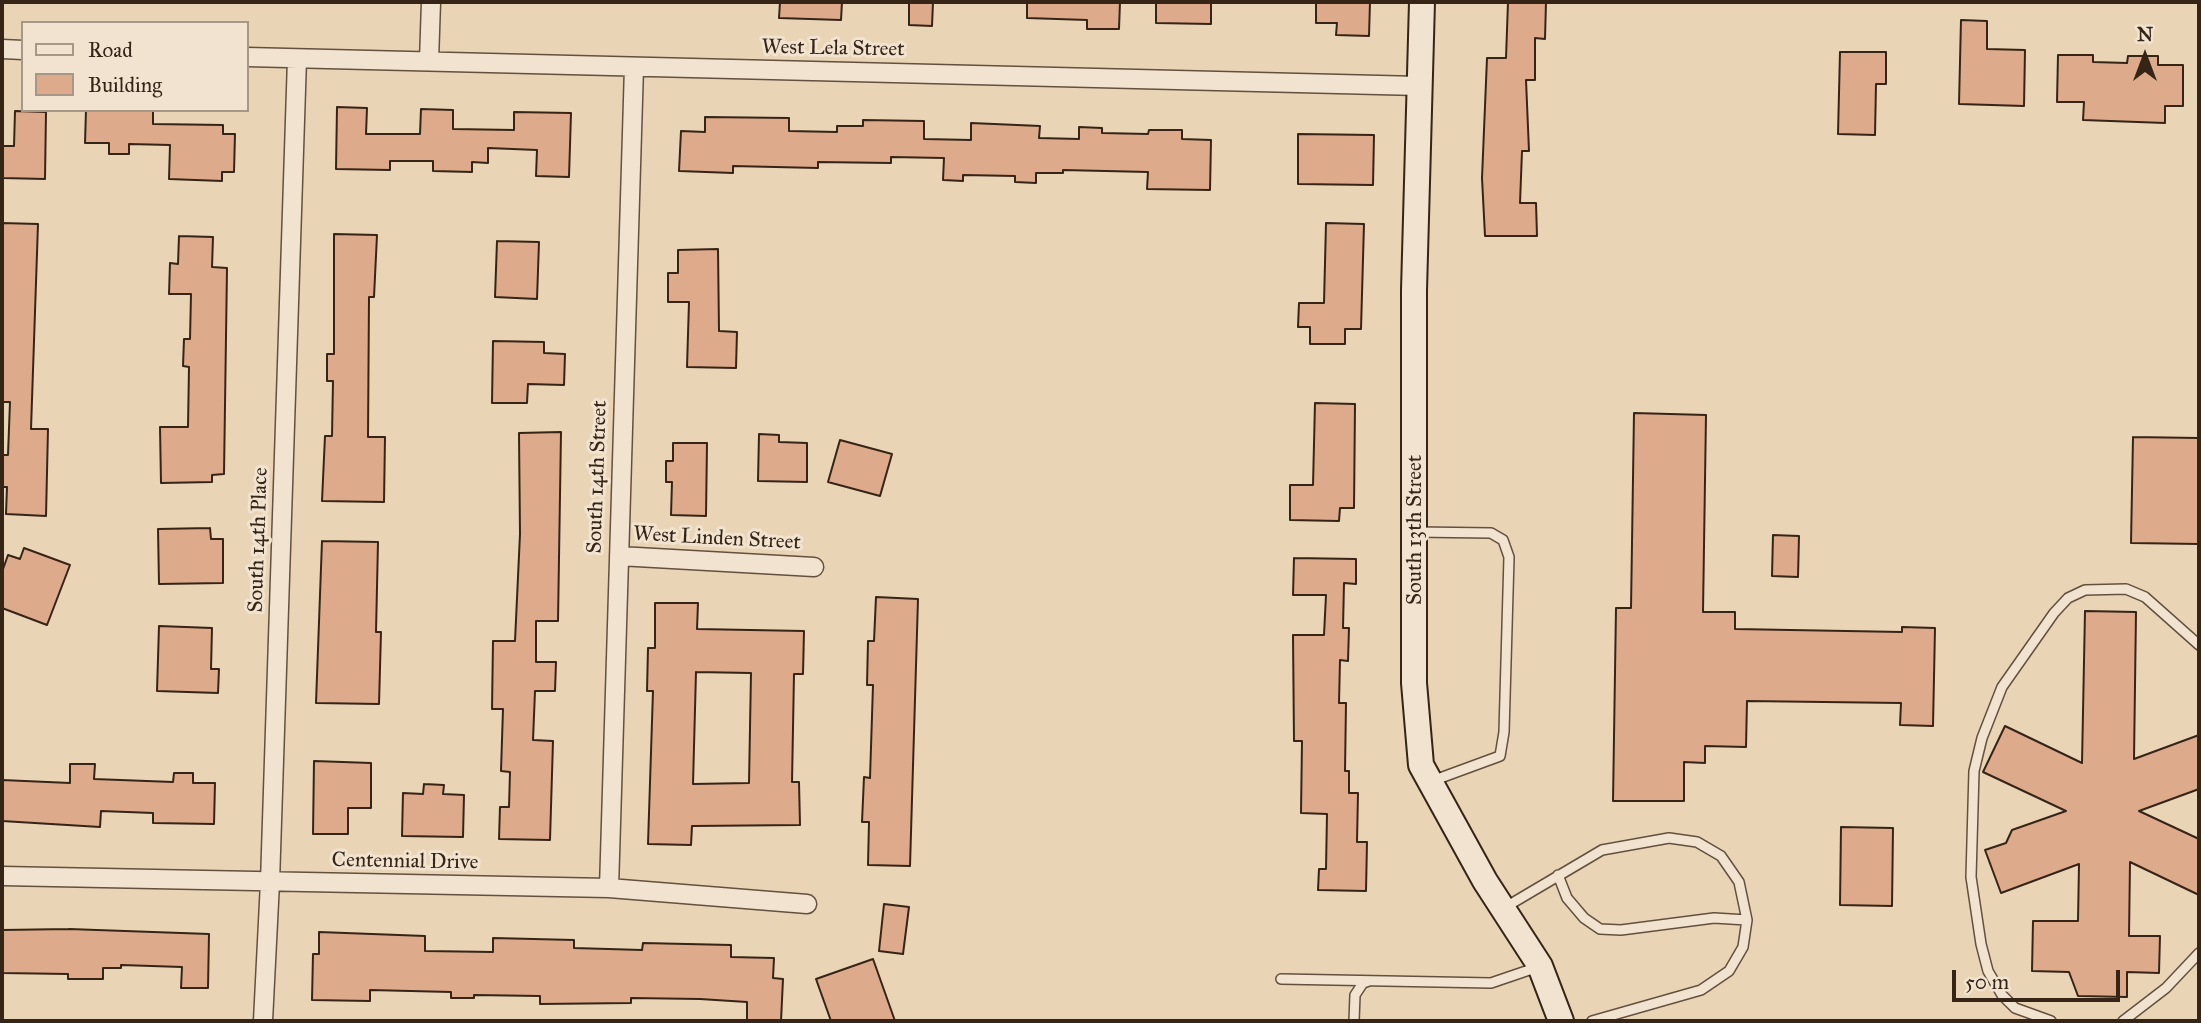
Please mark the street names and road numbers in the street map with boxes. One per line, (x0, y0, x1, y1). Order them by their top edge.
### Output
street label: West Lela Street (761, 35, 905, 63)
street label: South 14th Street (583, 400, 613, 554)
street label: South 13th Street (1403, 455, 1429, 605)
street label: South 14th Place (244, 467, 274, 613)
street label: West Linden Street (633, 522, 801, 556)
street label: Centennial Drive (331, 848, 479, 876)

